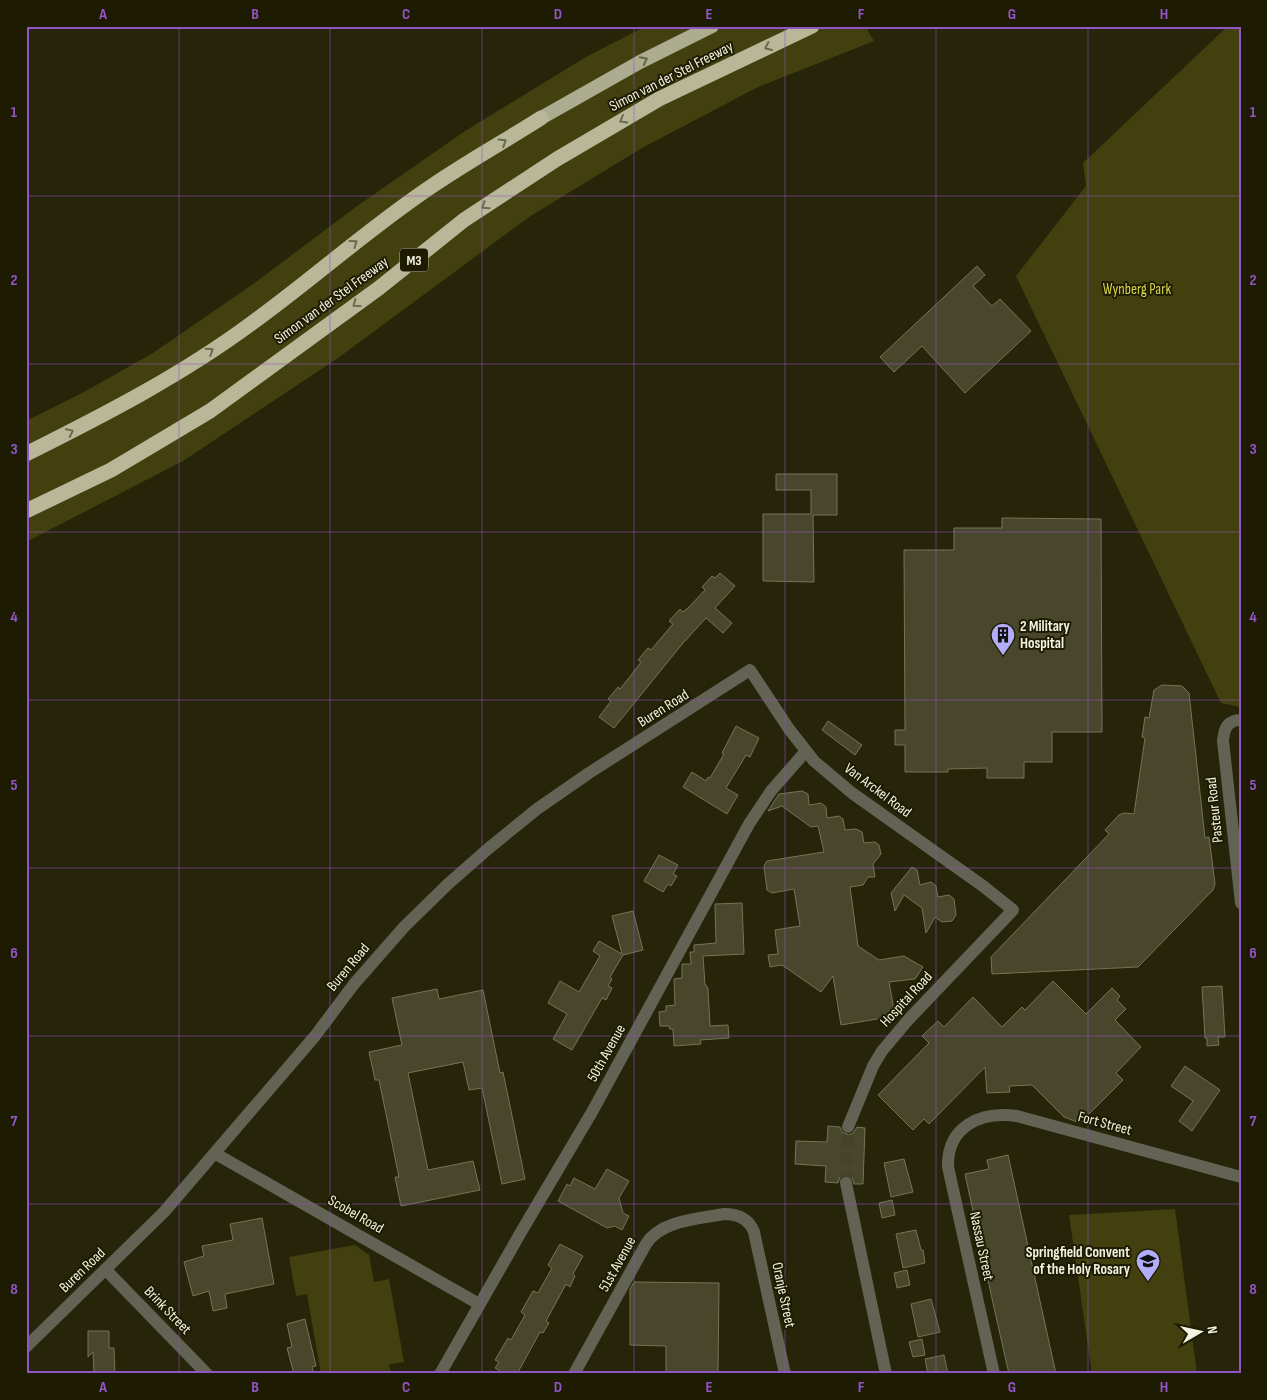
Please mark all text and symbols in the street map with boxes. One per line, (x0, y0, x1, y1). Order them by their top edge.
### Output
text: A (98, 5, 107, 24)
text: B (251, 5, 259, 24)
text: C (402, 5, 410, 24)
text: D (554, 5, 562, 24)
text: E (706, 5, 713, 24)
text: F (858, 5, 865, 24)
text: G (1008, 5, 1016, 24)
text: H (1160, 5, 1168, 24)
street label: Simon van der Stel Freeway (606, 37, 737, 116)
one-way arrow (764, 41, 773, 51)
one-way arrow (639, 56, 648, 66)
text: 1 (11, 103, 18, 122)
text: 1 (1250, 103, 1257, 122)
one-way arrow (619, 114, 628, 124)
one-way arrow (498, 138, 507, 148)
one-way arrow (482, 200, 491, 210)
one-way arrow (348, 240, 358, 249)
road number: M3 (400, 248, 428, 272)
street label: Simon van der Stel Freeway (270, 252, 392, 348)
text: 2 (10, 271, 18, 290)
text: 2 (1249, 271, 1257, 290)
park label: Wynberg Park (1103, 280, 1171, 299)
one-way arrow (353, 299, 362, 307)
one-way arrow (205, 348, 214, 357)
one-way arrow (65, 428, 74, 438)
text: 3 (10, 440, 18, 459)
text: 3 (1249, 440, 1257, 459)
text: 4 (10, 608, 18, 627)
text: 4 (1249, 608, 1257, 627)
place label: 2 Military Hospital (1020, 617, 1071, 653)
building icon: 2 Military Hospital (990, 622, 1016, 656)
street label: Buren Road (634, 685, 692, 732)
street label: Van Arckel Road (840, 759, 915, 822)
text: 5 (10, 776, 18, 795)
street label: Pasteur Road (1202, 776, 1227, 844)
text: 5 (1249, 776, 1257, 795)
street label: Buren Road (323, 939, 374, 995)
text: 6 (10, 944, 18, 963)
text: 6 (1249, 944, 1257, 963)
street label: Hospital Road (876, 968, 937, 1031)
street label: 50th Avenue (583, 1021, 630, 1085)
street label: Fort Street (1076, 1107, 1134, 1140)
text: 7 (11, 1112, 18, 1131)
text: 7 (1250, 1112, 1257, 1131)
street label: Scobel Road (325, 1191, 387, 1238)
street label: Nassau Street (965, 1210, 998, 1283)
street label: 51st Avenue (595, 1233, 640, 1295)
place label: Springfield Convent of the Holy Rosary (1026, 1243, 1131, 1279)
street label: Buren Road (55, 1244, 109, 1297)
school or university icon: Springfield Convent of the Holy Rosary (1135, 1248, 1161, 1282)
street label: Oranje Street (767, 1261, 800, 1330)
text: 8 (10, 1280, 18, 1299)
text: 8 (1249, 1280, 1257, 1299)
street label: Brink Street (140, 1282, 196, 1339)
north arrow (1174, 1308, 1224, 1358)
text: N (1203, 1325, 1221, 1335)
text: A (98, 1378, 107, 1397)
text: B (251, 1378, 259, 1397)
text: C (402, 1378, 410, 1397)
text: D (554, 1378, 562, 1397)
text: E (706, 1378, 713, 1397)
text: F (858, 1378, 865, 1397)
text: G (1008, 1378, 1016, 1397)
text: H (1160, 1378, 1168, 1397)

